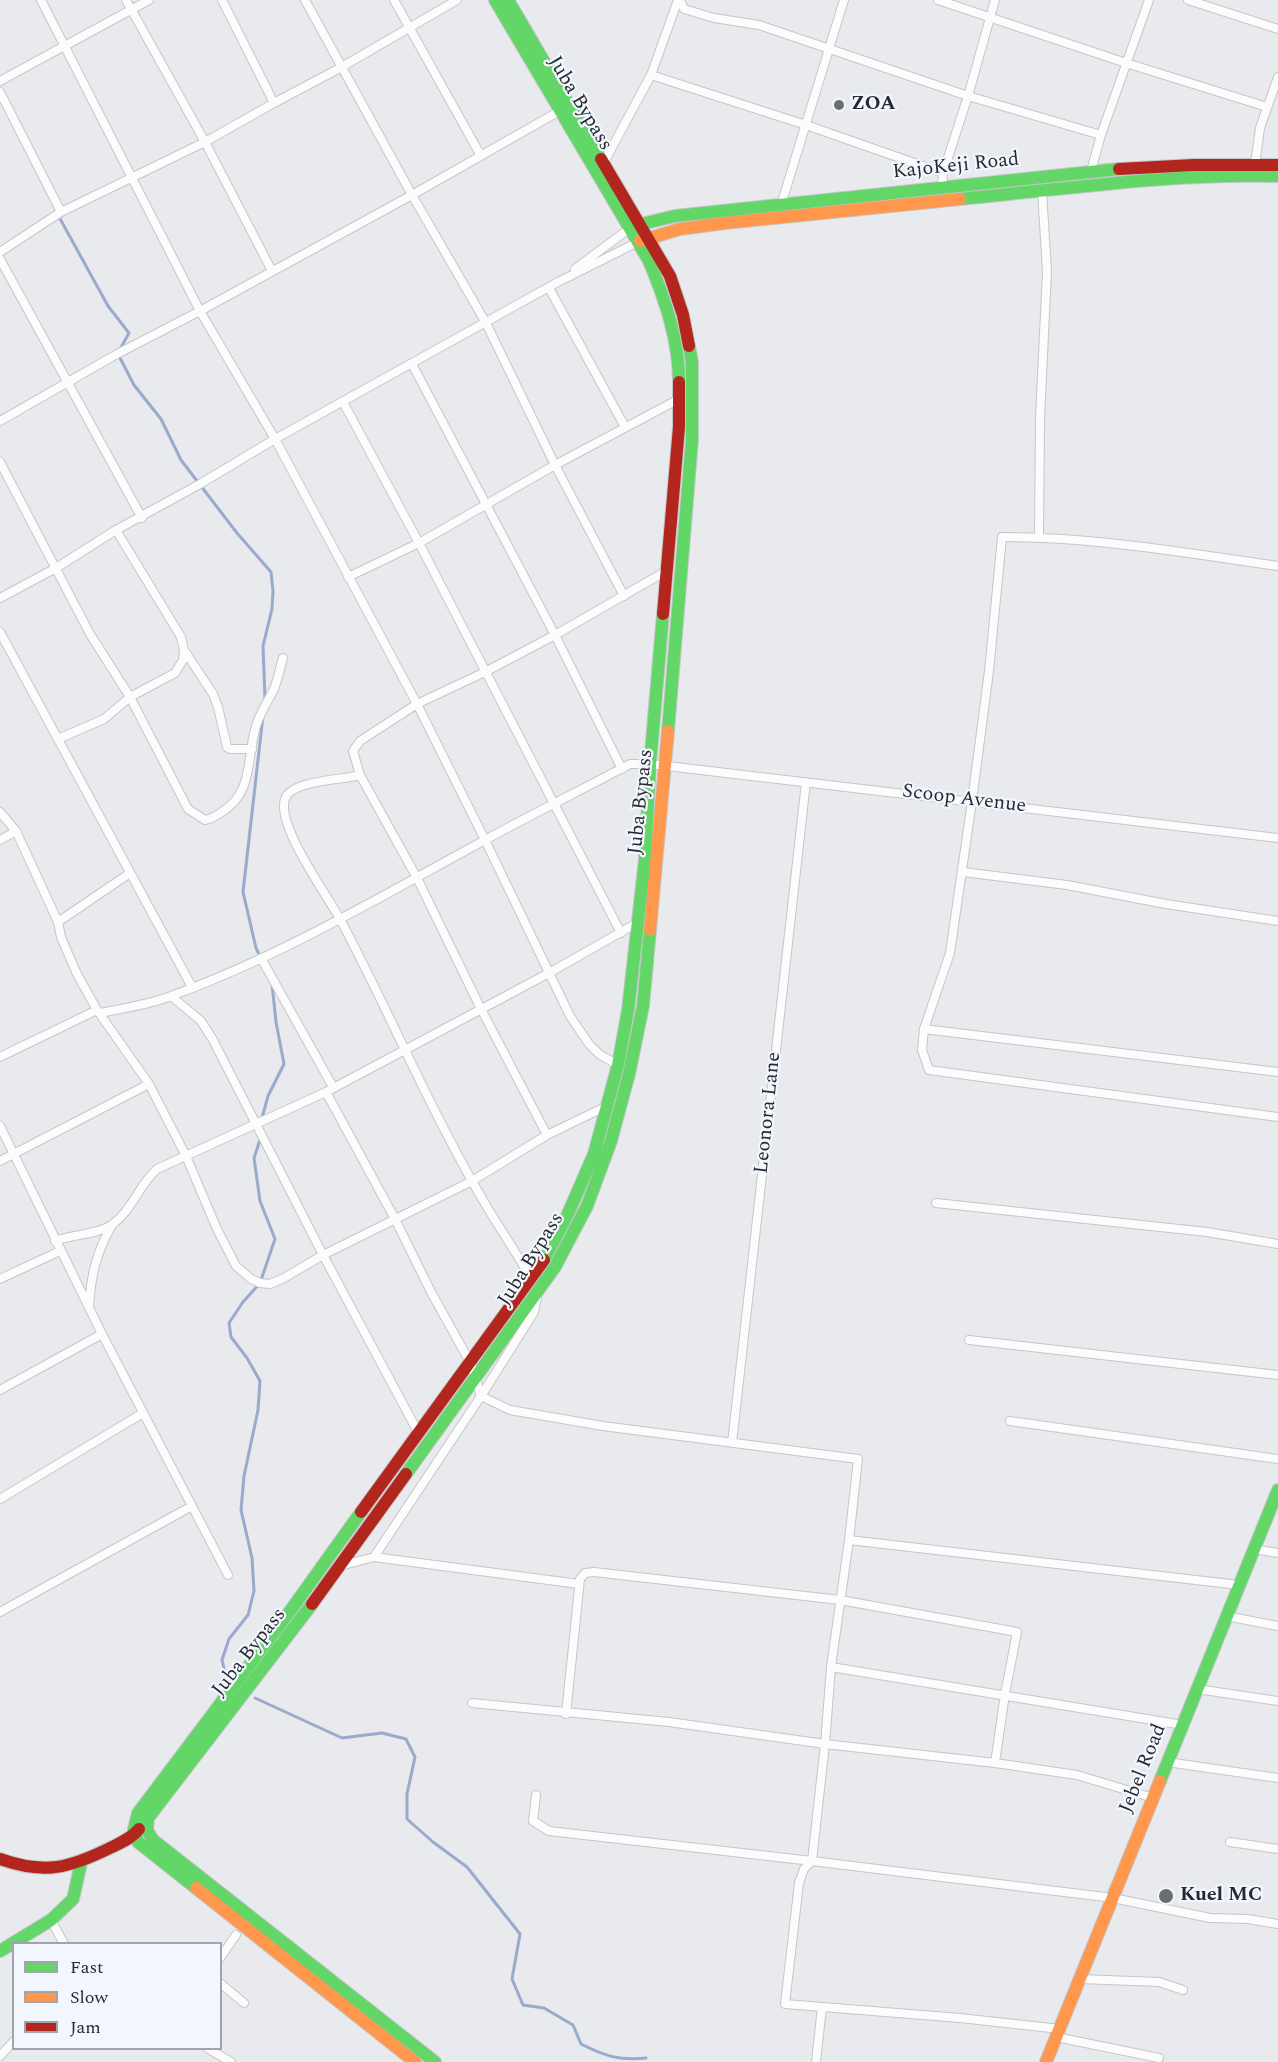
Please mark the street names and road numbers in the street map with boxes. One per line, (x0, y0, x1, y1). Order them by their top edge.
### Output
street label: Juba Bypass (541, 52, 617, 156)
street label: KajoKeji Road (892, 148, 1020, 186)
street label: Juba Bypass (625, 748, 659, 856)
street label: Scoop Avenue (901, 780, 1027, 820)
street label: Leonora Lane (751, 1051, 787, 1175)
street label: Juba Bypass (494, 1209, 570, 1311)
street label: Juba Bypass (208, 1604, 292, 1702)
street label: Jebel Road (1115, 1721, 1173, 1817)

